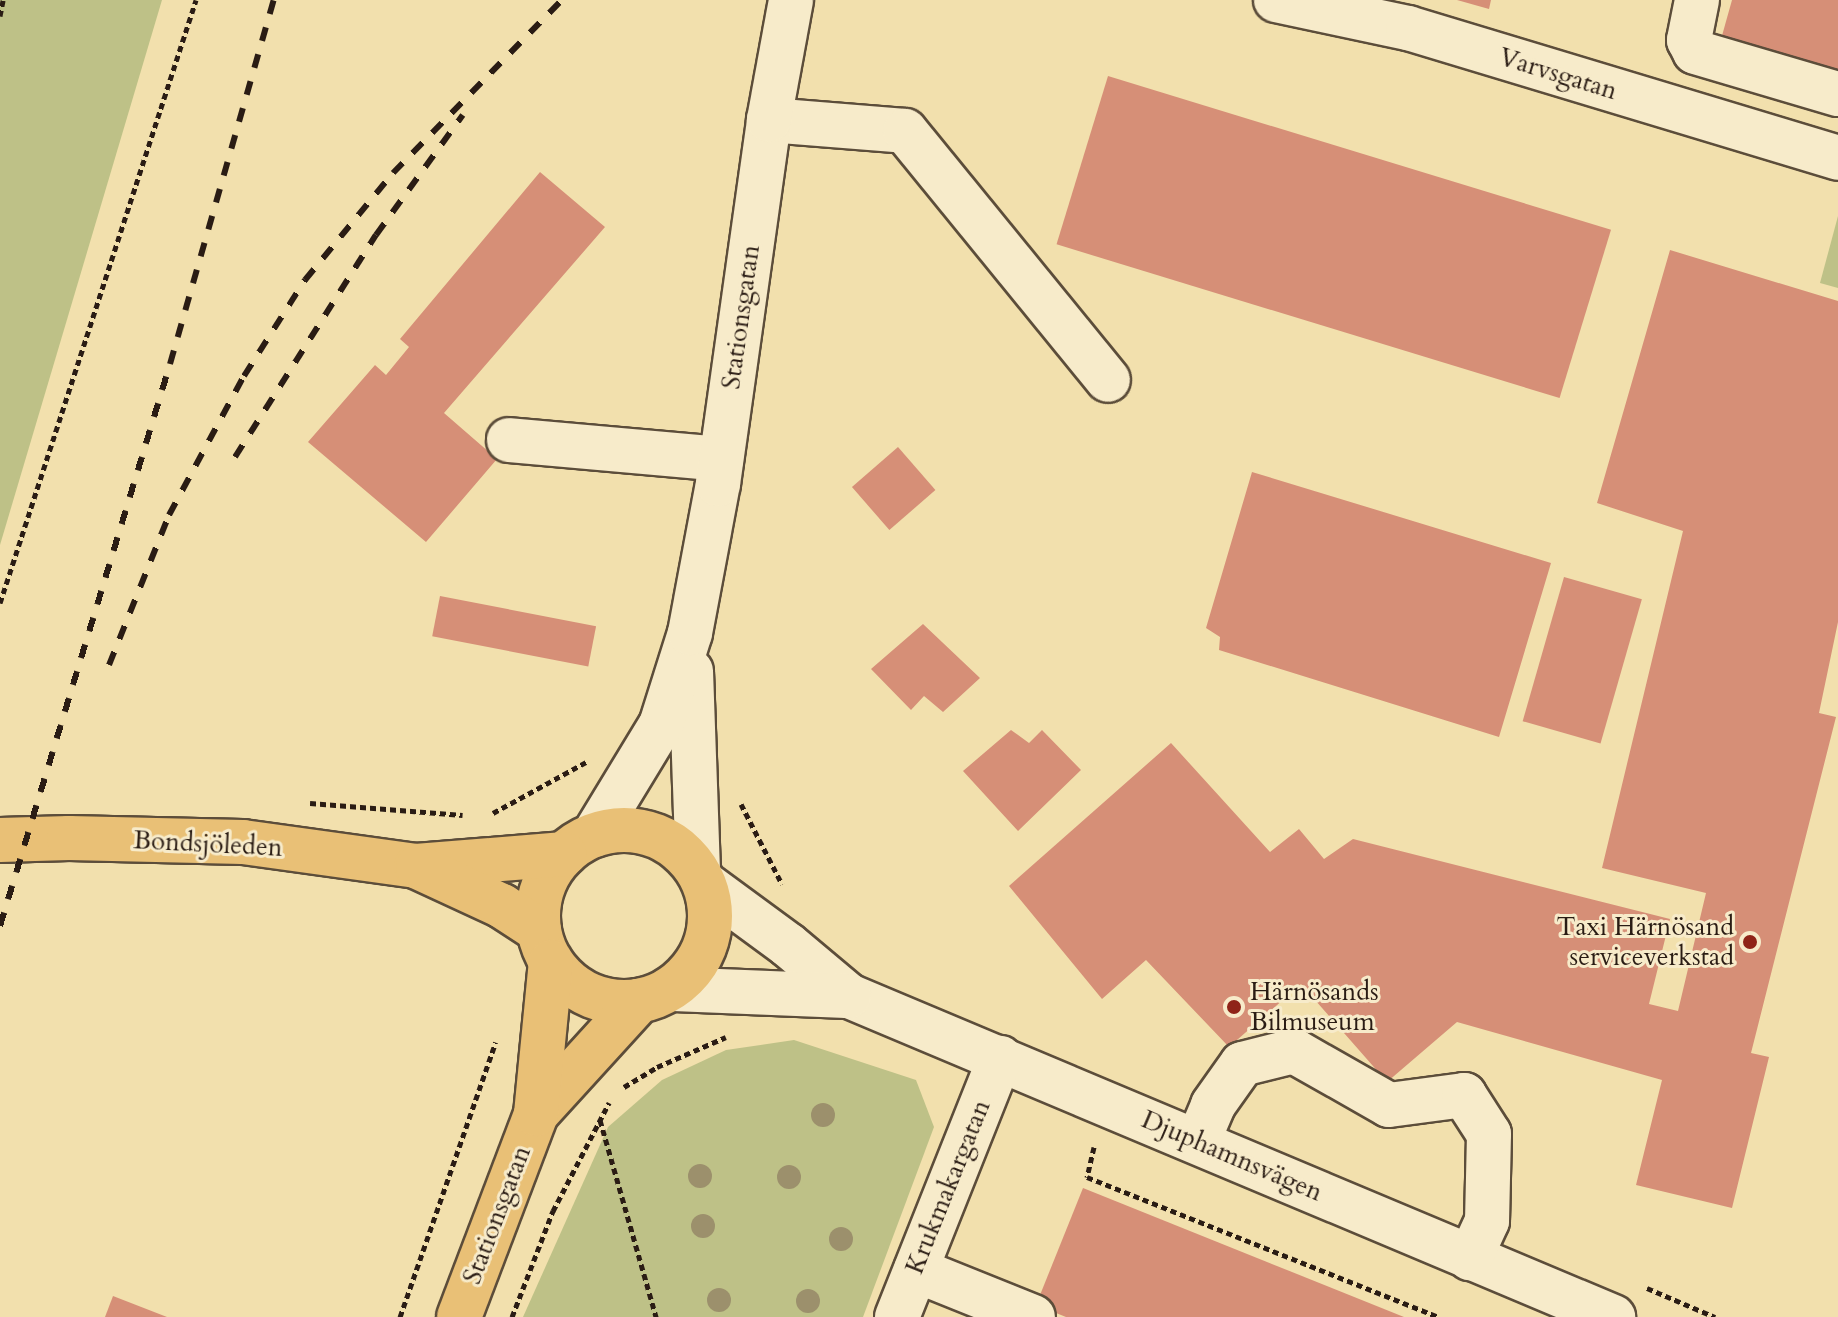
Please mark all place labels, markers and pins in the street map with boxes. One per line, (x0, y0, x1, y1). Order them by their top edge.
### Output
place label: Taxi Härnösand serviceverkstad (1556, 911, 1734, 972)
marker: Taxi Härnösand serviceverkstad (1741, 933, 1759, 951)
place label: Härnösands Bilmuseum (1250, 976, 1379, 1038)
marker: Härnösands Bilmuseum (1225, 998, 1243, 1016)

